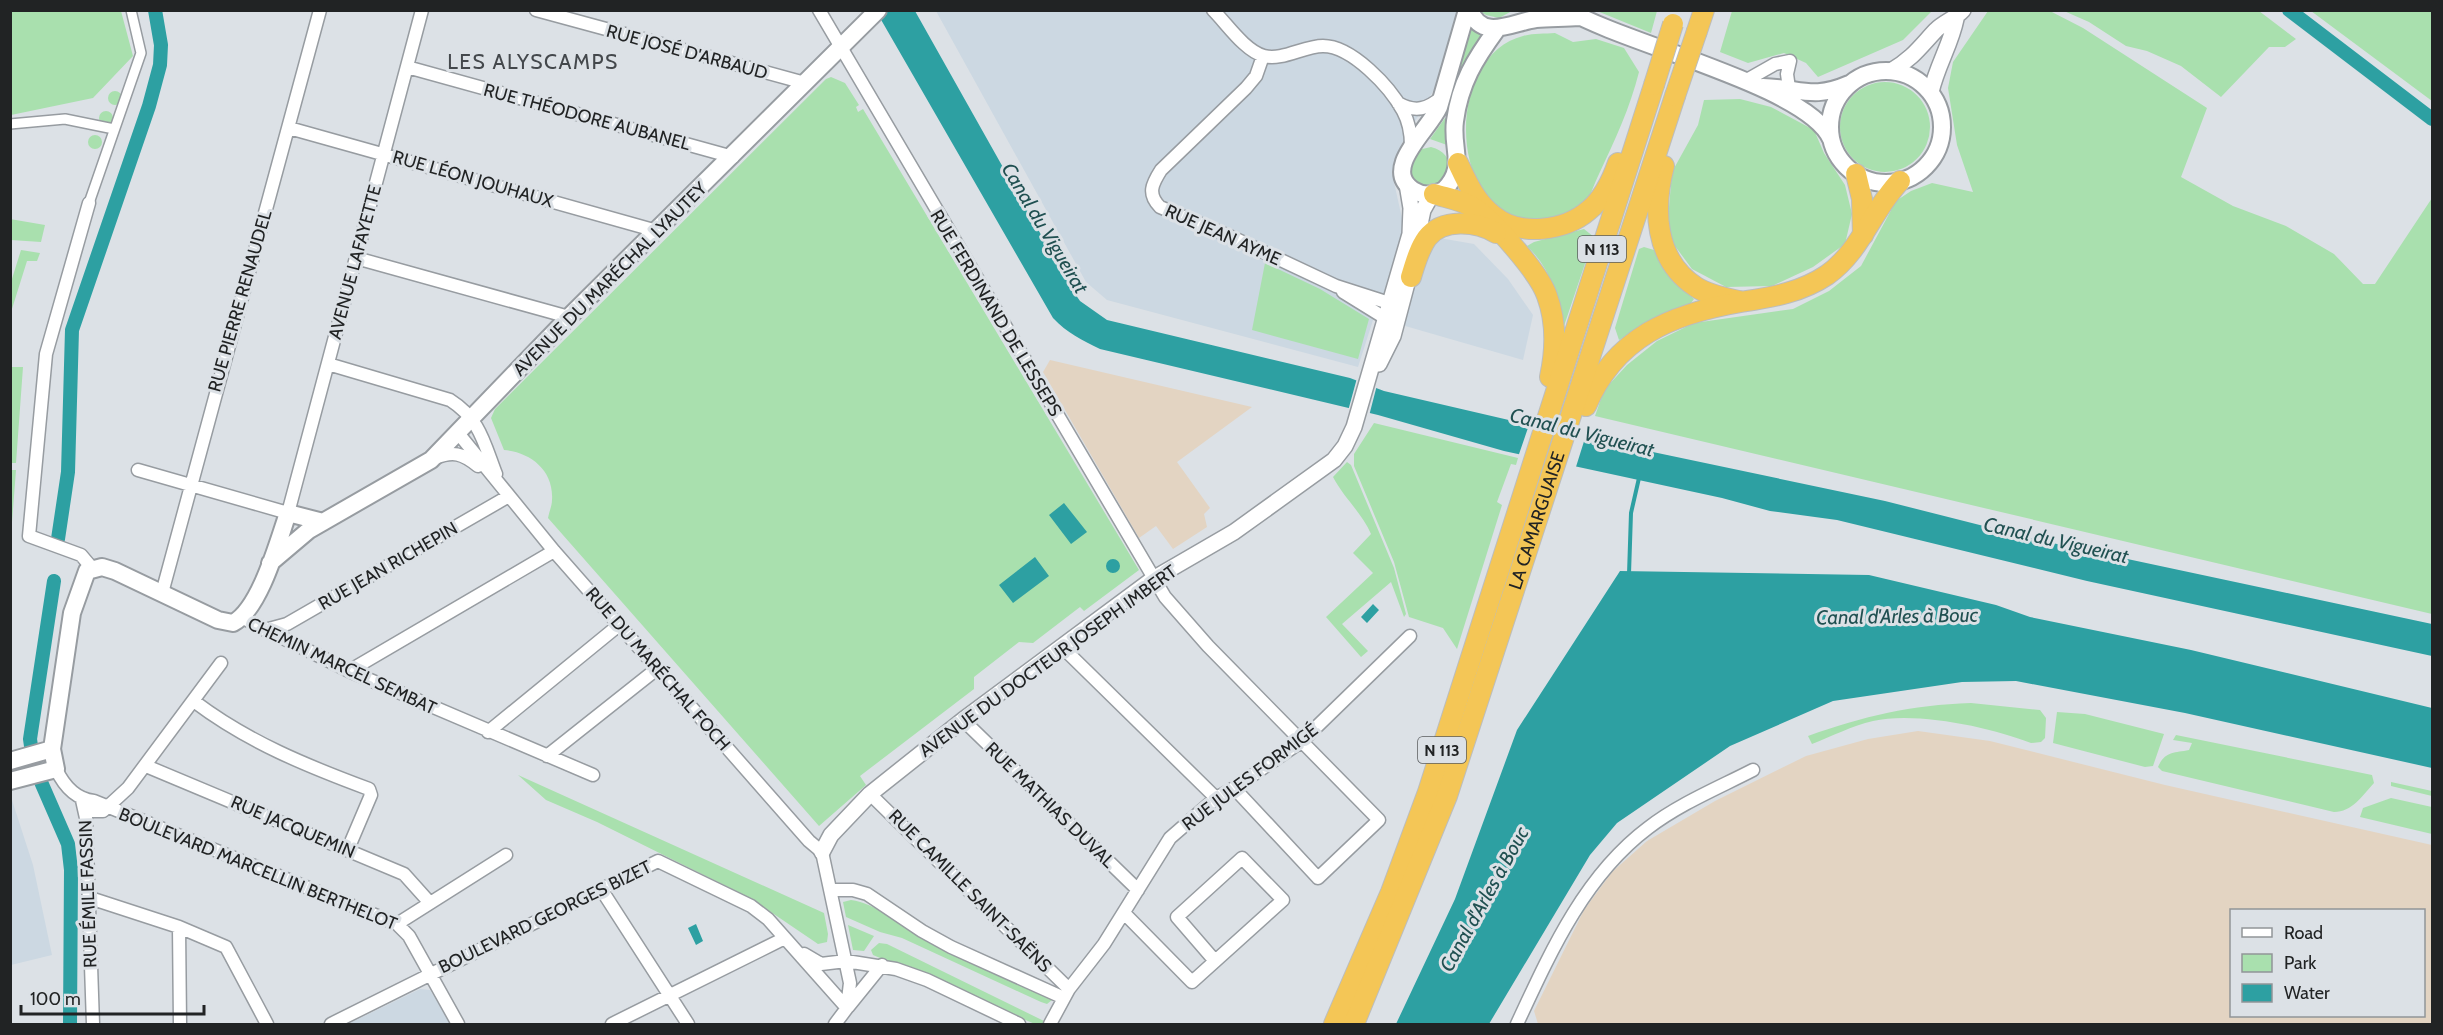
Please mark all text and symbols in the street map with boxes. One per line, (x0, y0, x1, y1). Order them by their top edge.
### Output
street label: RUE JOSÉ D'ARBAUD (604, 20, 770, 84)
district label: LES ALYSCAMPS (447, 49, 619, 74)
street label: RUE THÉODORE AUBANEL (481, 79, 693, 155)
street label: RUE LÉON JOUHAUX (390, 146, 556, 213)
water label: Canal du Vigueirat (997, 159, 1094, 298)
street label: AVENUE DU MARÉCHAL LYAUTEY (508, 177, 712, 381)
street label: AVENUE LAFAYETTE (324, 182, 386, 342)
street label: RUE JEAN AYME (1162, 200, 1284, 270)
street label: RUE FERDINAND DE LESSEPS (925, 206, 1067, 420)
street label: RUE PIERRE RENAUDEL (204, 208, 276, 394)
road number: N 113 (1578, 236, 1626, 262)
water label: Canal du Vigueirat (1508, 403, 1657, 462)
street label: LA CAMARGUAISE (1504, 449, 1570, 592)
water label: Canal du Vigueirat (1981, 512, 2132, 569)
street label: RUE JEAN RICHEPIN (314, 517, 462, 615)
street label: AVENUE DU DOCTEUR JOSEPH IMBERT (915, 560, 1181, 762)
street label: RUE DU MARÉCHAL FOCH (581, 583, 735, 755)
water label: Canal d'Arles à Bouc (1816, 603, 1979, 629)
street label: CHEMIN MARCEL SEMBAT (244, 613, 440, 720)
street label: RUE JULES FORMIGÉ (1178, 719, 1322, 835)
road number: N 113 (1418, 737, 1466, 763)
street label: RUE MATHIAS DUVAL (981, 738, 1119, 872)
street label: RUE JACQUEMIN (228, 791, 358, 863)
street label: BOULEVARD MARCELLIN BERTHELOT (116, 803, 401, 935)
street label: RUE CAMILLE SAINT-SAËNS (884, 805, 1056, 977)
street label: RUE ÉMILE FASSIN (74, 820, 102, 968)
water label: Canal d'Arles à Bouc (1434, 822, 1534, 976)
street label: BOULEVARD GEORGES BIZET (435, 856, 655, 978)
legend (2230, 909, 2425, 1017)
text: Road (2284, 922, 2323, 944)
text: Park (2284, 952, 2317, 974)
scale bar (21, 978, 204, 1016)
text: Water (2284, 982, 2330, 1004)
text: 100 m (30, 988, 81, 1010)

